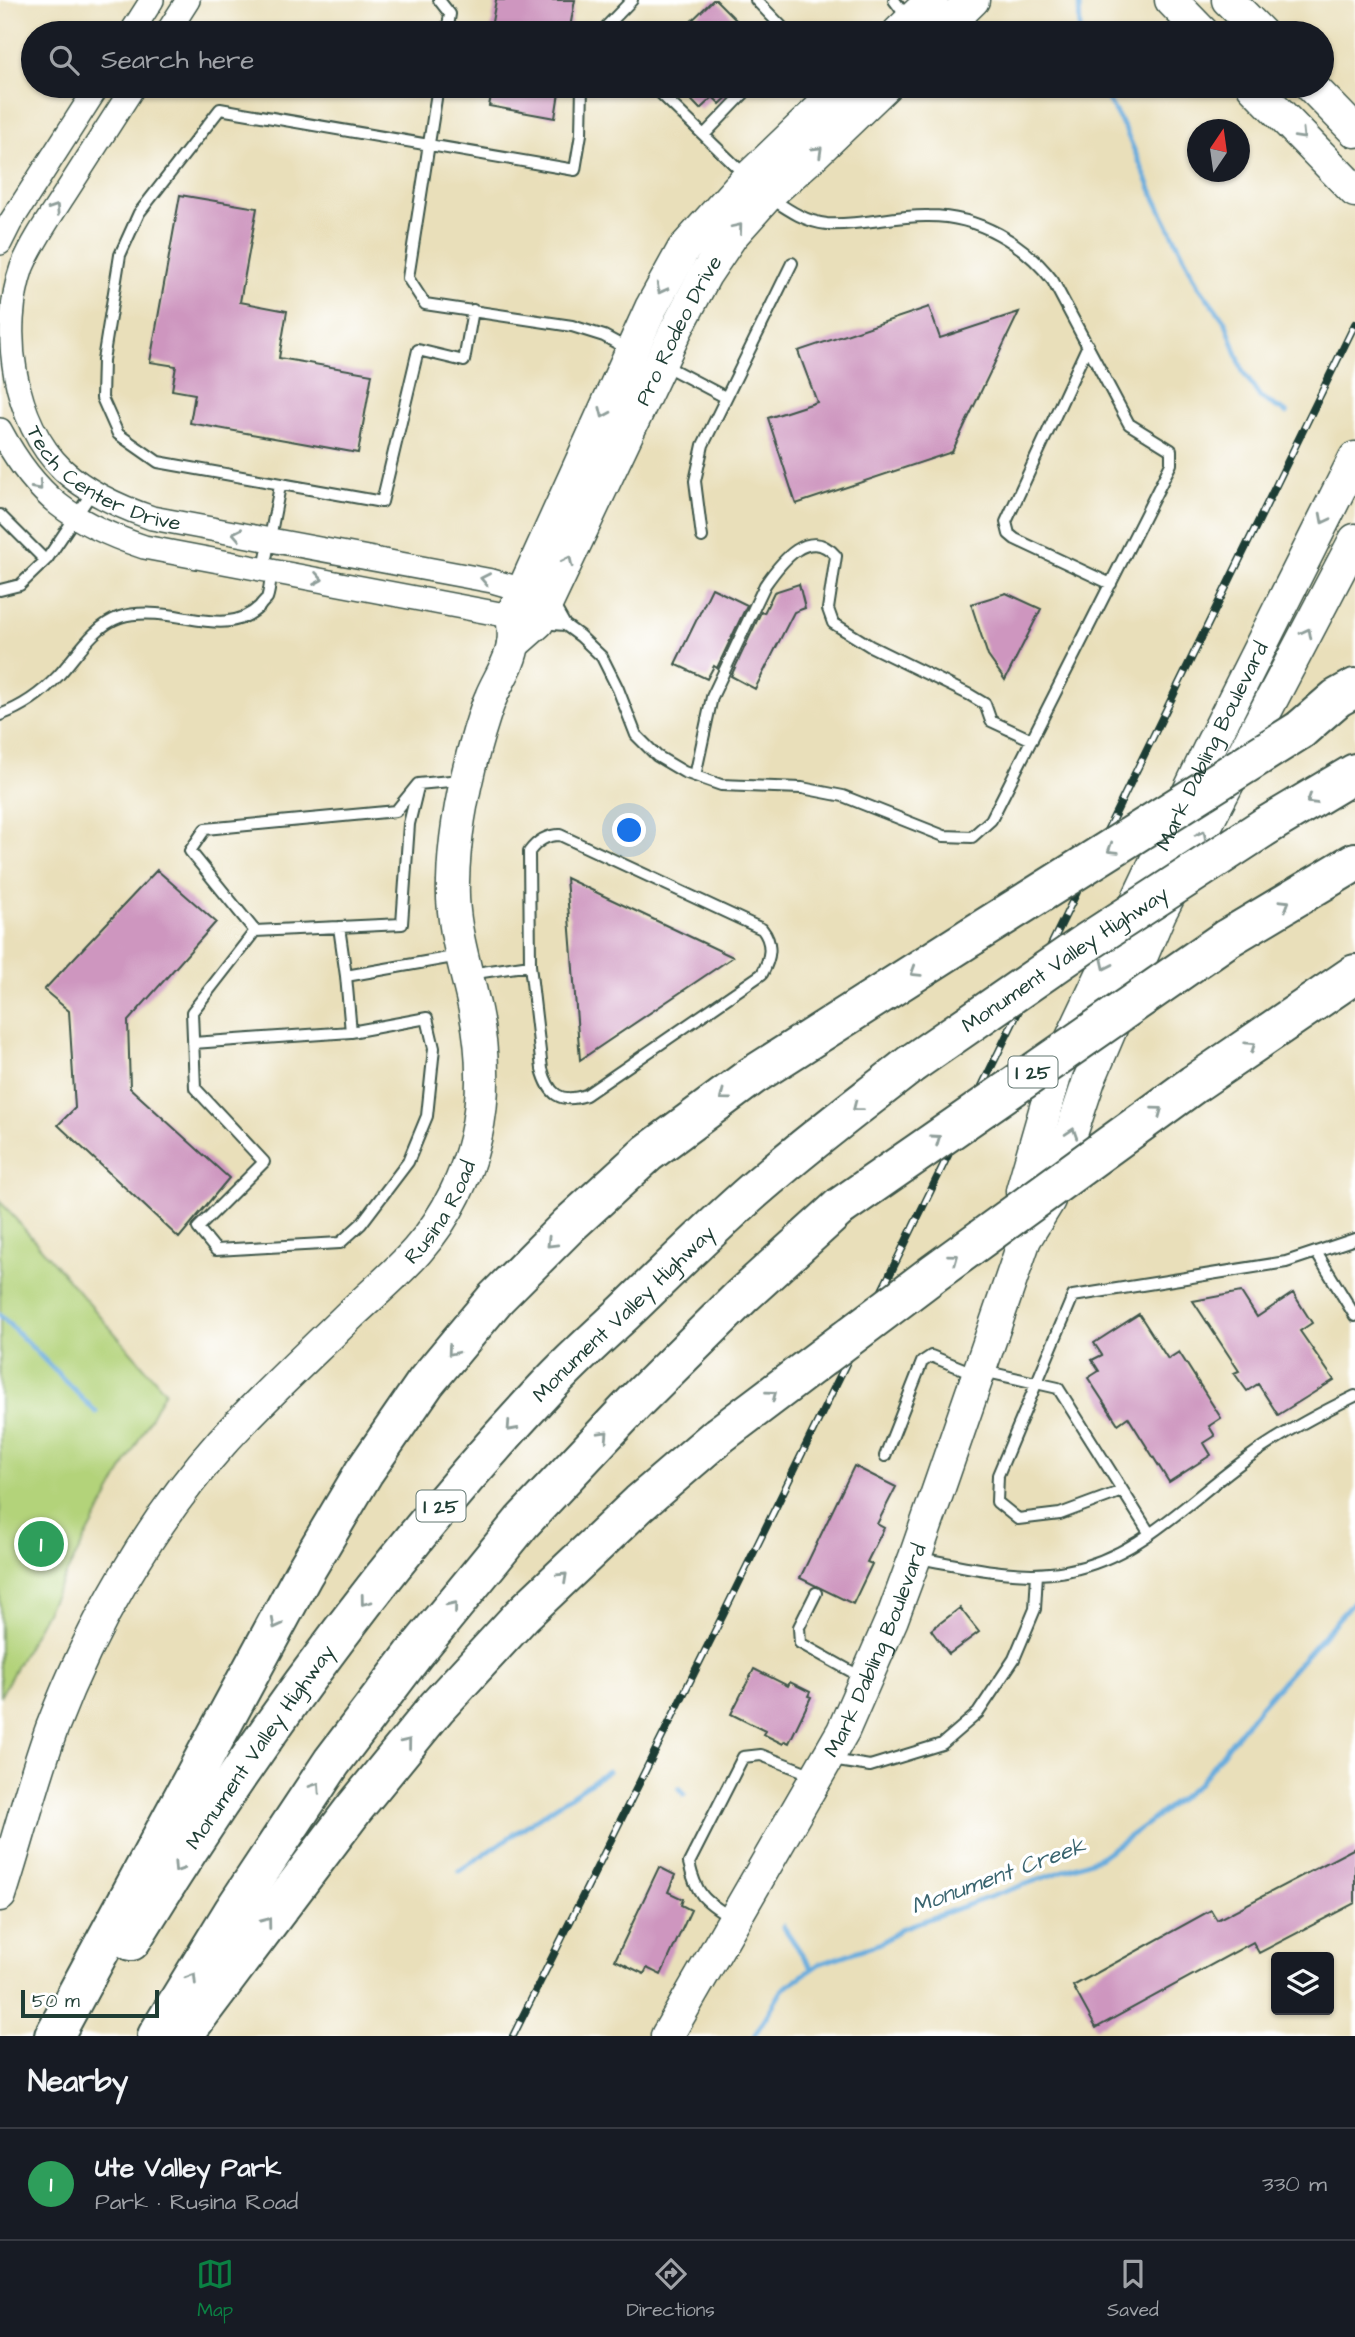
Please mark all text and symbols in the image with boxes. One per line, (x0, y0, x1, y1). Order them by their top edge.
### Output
search box (21, 21, 1334, 98)
icon: search (45, 41, 83, 79)
text: Search here (101, 42, 254, 78)
north arrow (1187, 119, 1250, 182)
one-way arrow (1292, 127, 1305, 140)
one-way arrow (810, 146, 823, 159)
one-way arrow (47, 204, 60, 217)
one-way arrow (730, 224, 742, 237)
street label: Pro Rodeo Drive (628, 250, 729, 410)
one-way arrow (656, 282, 670, 294)
one-way arrow (598, 406, 612, 418)
street label: Tech Center Drive (19, 420, 183, 538)
one-way arrow (30, 478, 42, 491)
one-way arrow (1319, 511, 1333, 524)
one-way arrow (231, 527, 243, 542)
one-way arrow (560, 556, 574, 568)
one-way arrow (312, 571, 324, 586)
one-way arrow (479, 573, 491, 588)
one-way arrow (1299, 628, 1312, 640)
street label: Mark Dabling Boulevard (1149, 637, 1276, 856)
one-way arrow (1305, 791, 1318, 804)
your location (612, 813, 646, 847)
one-way arrow (1194, 830, 1207, 842)
one-way arrow (1107, 840, 1120, 853)
street label: Monument Valley Highway (956, 879, 1175, 1040)
one-way arrow (1278, 899, 1291, 912)
one-way arrow (1100, 958, 1114, 970)
one-way arrow (909, 964, 922, 977)
one-way arrow (1243, 1042, 1256, 1054)
road number: I 25 (1009, 1056, 1058, 1088)
one-way arrow (719, 1088, 732, 1101)
one-way arrow (853, 1098, 865, 1111)
one-way arrow (1150, 1106, 1163, 1119)
one-way arrow (1063, 1127, 1078, 1139)
one-way arrow (928, 1135, 941, 1147)
street label: Rusina Road (398, 1156, 483, 1271)
street label: Monument Valley Highway (526, 1218, 723, 1409)
one-way arrow (546, 1235, 559, 1248)
one-way arrow (946, 1254, 959, 1267)
one-way arrow (448, 1342, 460, 1355)
one-way arrow (764, 1391, 777, 1404)
one-way arrow (507, 1419, 519, 1432)
one-way arrow (595, 1430, 608, 1443)
road number: I 25 (416, 1490, 466, 1522)
pin: 1 (18, 1518, 64, 1570)
street label: Mark Dabling Boulevard (817, 1540, 934, 1763)
one-way arrow (555, 1573, 568, 1585)
one-way arrow (360, 1593, 373, 1606)
one-way arrow (445, 1601, 458, 1613)
one-way arrow (271, 1617, 284, 1629)
street label: Monument Valley Highway (179, 1638, 344, 1855)
one-way arrow (399, 1738, 412, 1750)
one-way arrow (308, 1782, 320, 1795)
water label: Monument Creek (907, 1829, 1091, 1922)
one-way arrow (174, 1860, 186, 1873)
one-way arrow (259, 1917, 272, 1930)
map controls (1271, 1952, 1334, 2015)
button: layers (1271, 1952, 1334, 2015)
one-way arrow (184, 1972, 197, 1985)
scale bar (21, 1987, 159, 2019)
text: 50 m (32, 1988, 80, 2015)
text: Nearby (28, 2061, 128, 2103)
text: Ute Valley Park (95, 2150, 281, 2186)
text: 1 (50, 2168, 52, 2200)
text: 330 m (1262, 2168, 1327, 2200)
text: Park · Rusina Road (95, 2186, 298, 2218)
tab: Map (196, 2255, 234, 2324)
tab: Directions (626, 2255, 715, 2324)
tab: Saved (1107, 2255, 1159, 2324)

